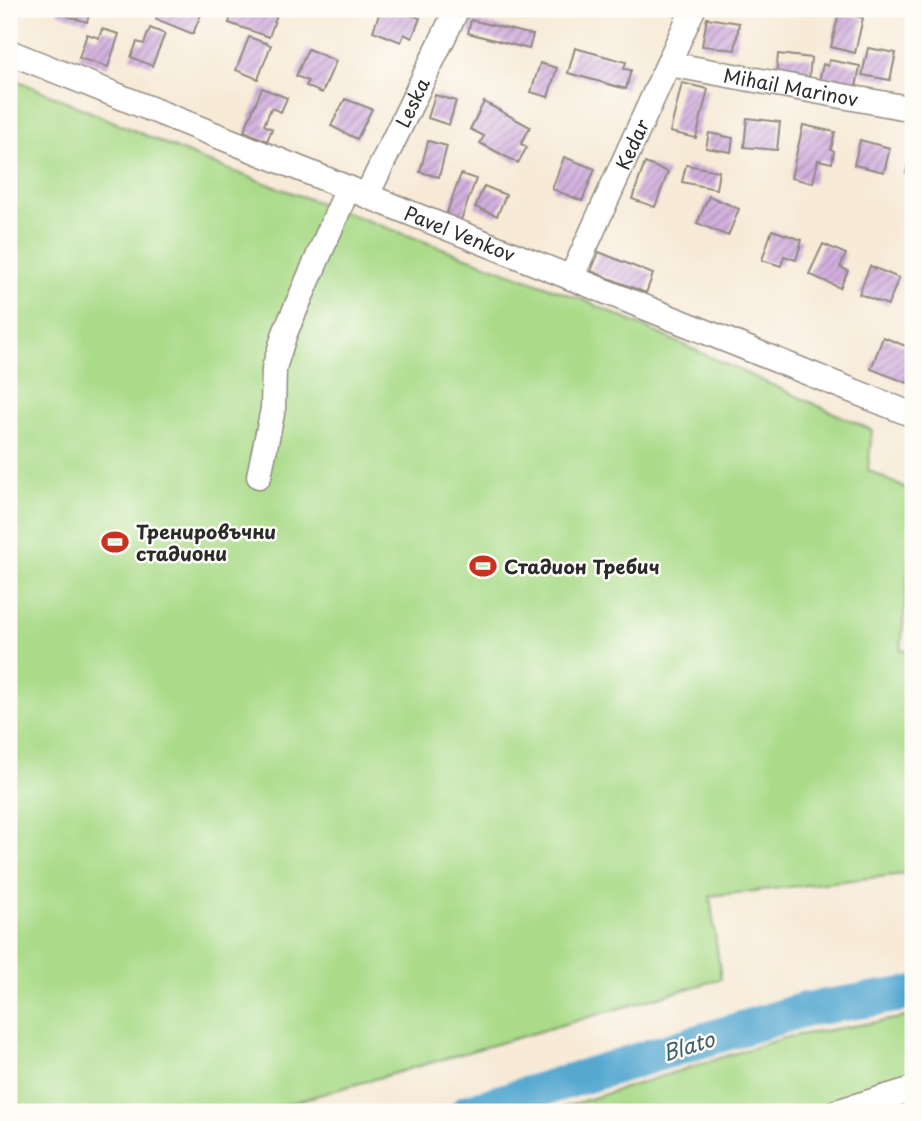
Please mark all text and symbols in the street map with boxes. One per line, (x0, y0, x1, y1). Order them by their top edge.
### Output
street label: Mihail Marinov (721, 60, 861, 113)
street label: Leska (388, 73, 436, 132)
street label: Kedar (608, 114, 655, 174)
street label: Pavel Venkov (401, 198, 520, 268)
place label: Тренировъчни стадиони (136, 517, 276, 567)
sports icon: Тренировъчни стадиони (100, 527, 130, 557)
sports icon: Стадион Требич (468, 551, 498, 581)
place label: Стадион Требич (504, 552, 660, 580)
water label: Blato (658, 1022, 719, 1068)

